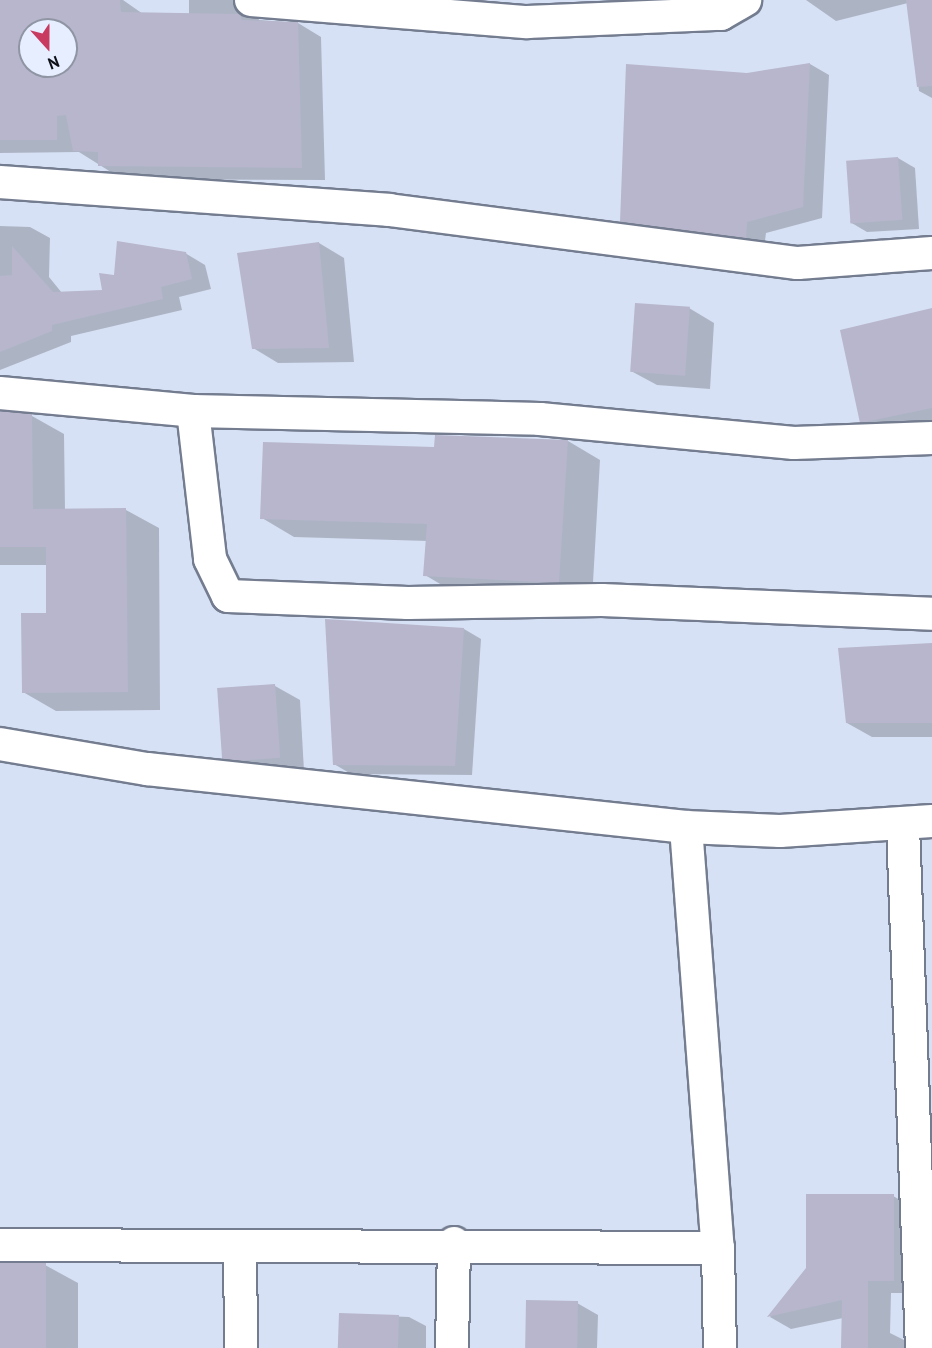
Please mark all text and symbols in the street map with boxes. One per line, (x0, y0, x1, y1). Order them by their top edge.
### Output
north arrow (18, 18, 78, 78)
text: N (45, 52, 62, 74)

